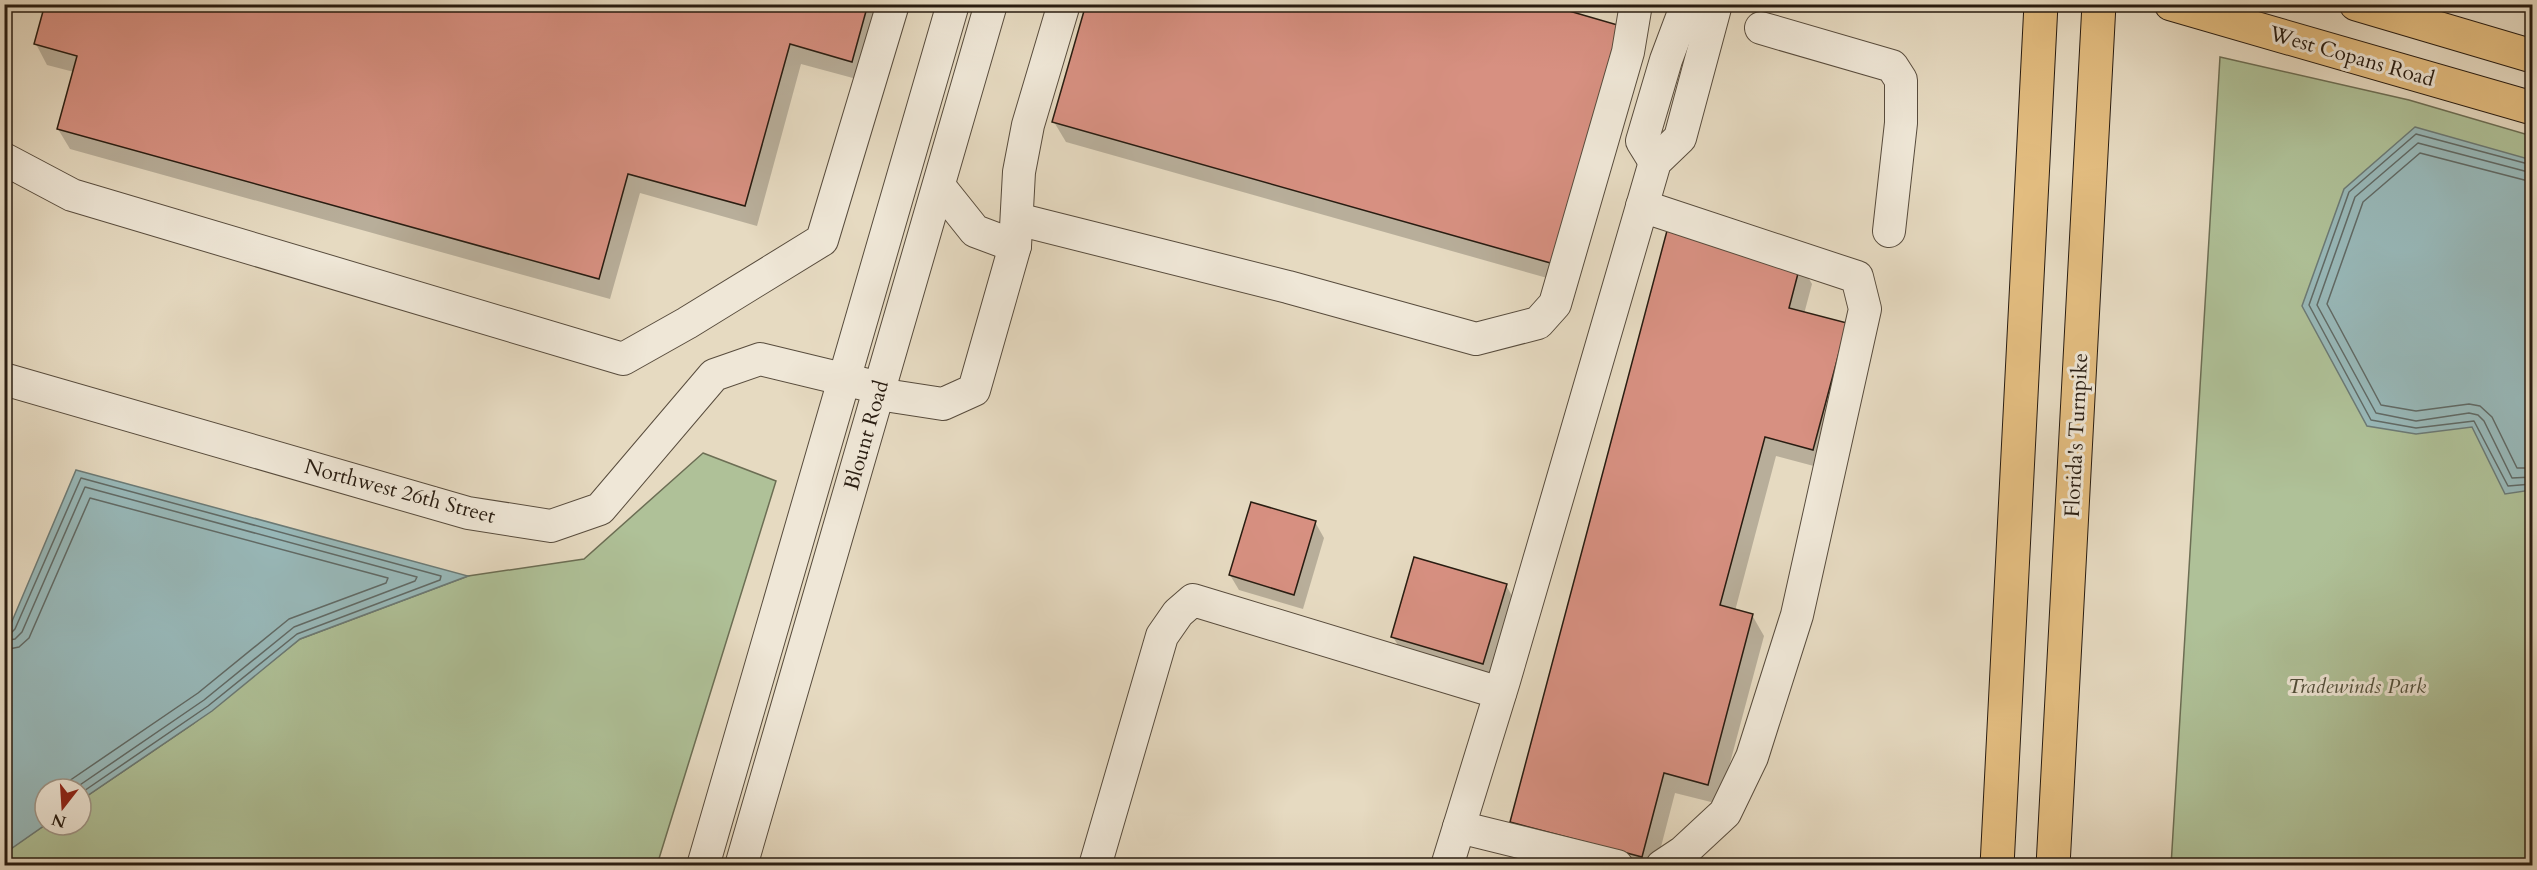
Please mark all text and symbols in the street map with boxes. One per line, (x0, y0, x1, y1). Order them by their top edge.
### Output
street label: West Copans Road (2265, 19, 2438, 94)
street label: Florida's Turnpike (2058, 352, 2095, 518)
street label: Blount Road (837, 377, 896, 493)
street label: Northwest 26th Street (301, 452, 499, 531)
park label: Tradewinds Park (2288, 672, 2427, 701)
north arrow (33, 777, 93, 837)
text: N (49, 808, 69, 833)

